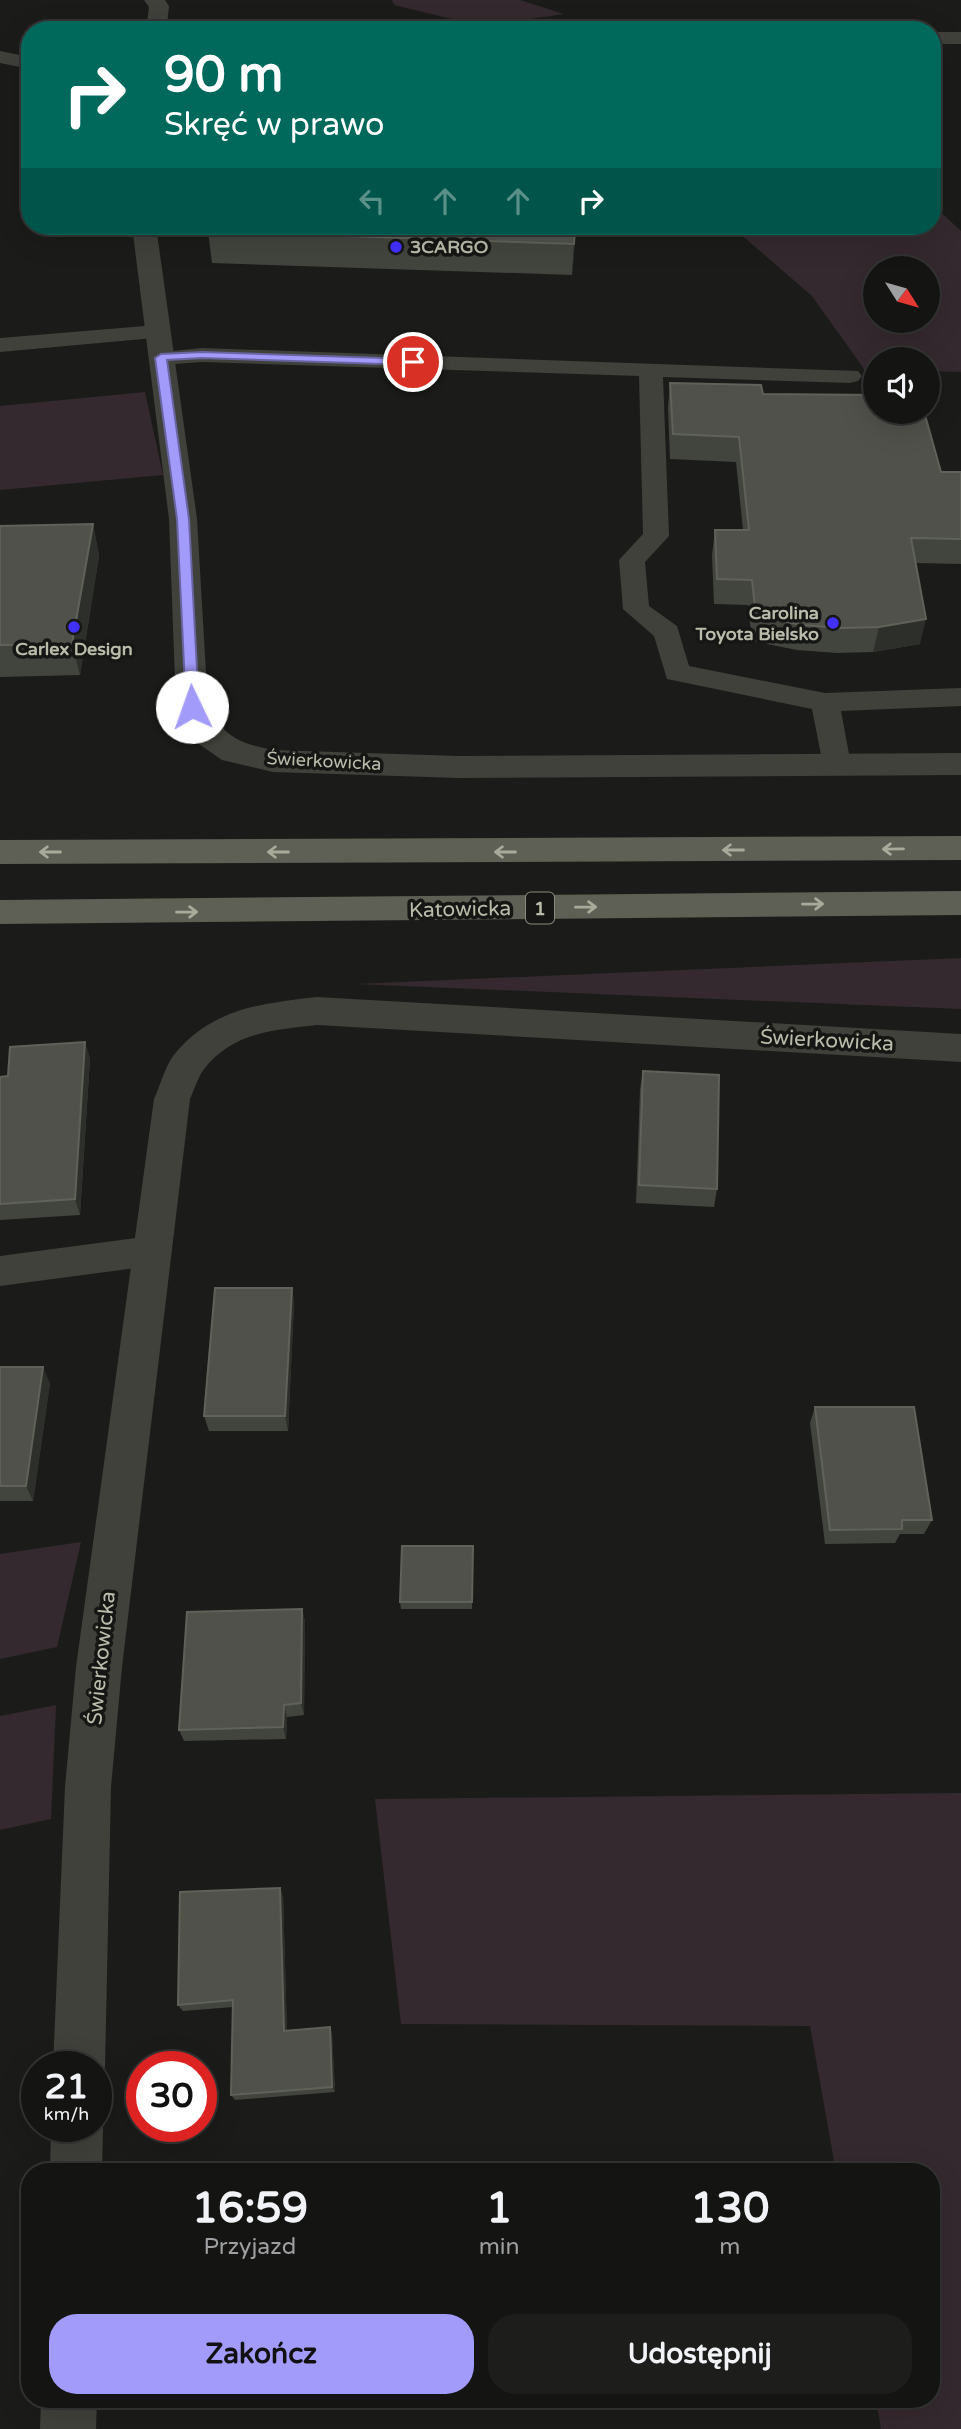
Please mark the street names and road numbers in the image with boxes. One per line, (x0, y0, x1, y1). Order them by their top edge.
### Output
street label: Świerkowicka (266, 747, 382, 775)
road number: 1 (526, 893, 554, 924)
street label: Katowicka (409, 896, 511, 923)
street label: Świerkowicka (759, 1025, 895, 1056)
street label: Świerkowicka (82, 1590, 121, 1726)

